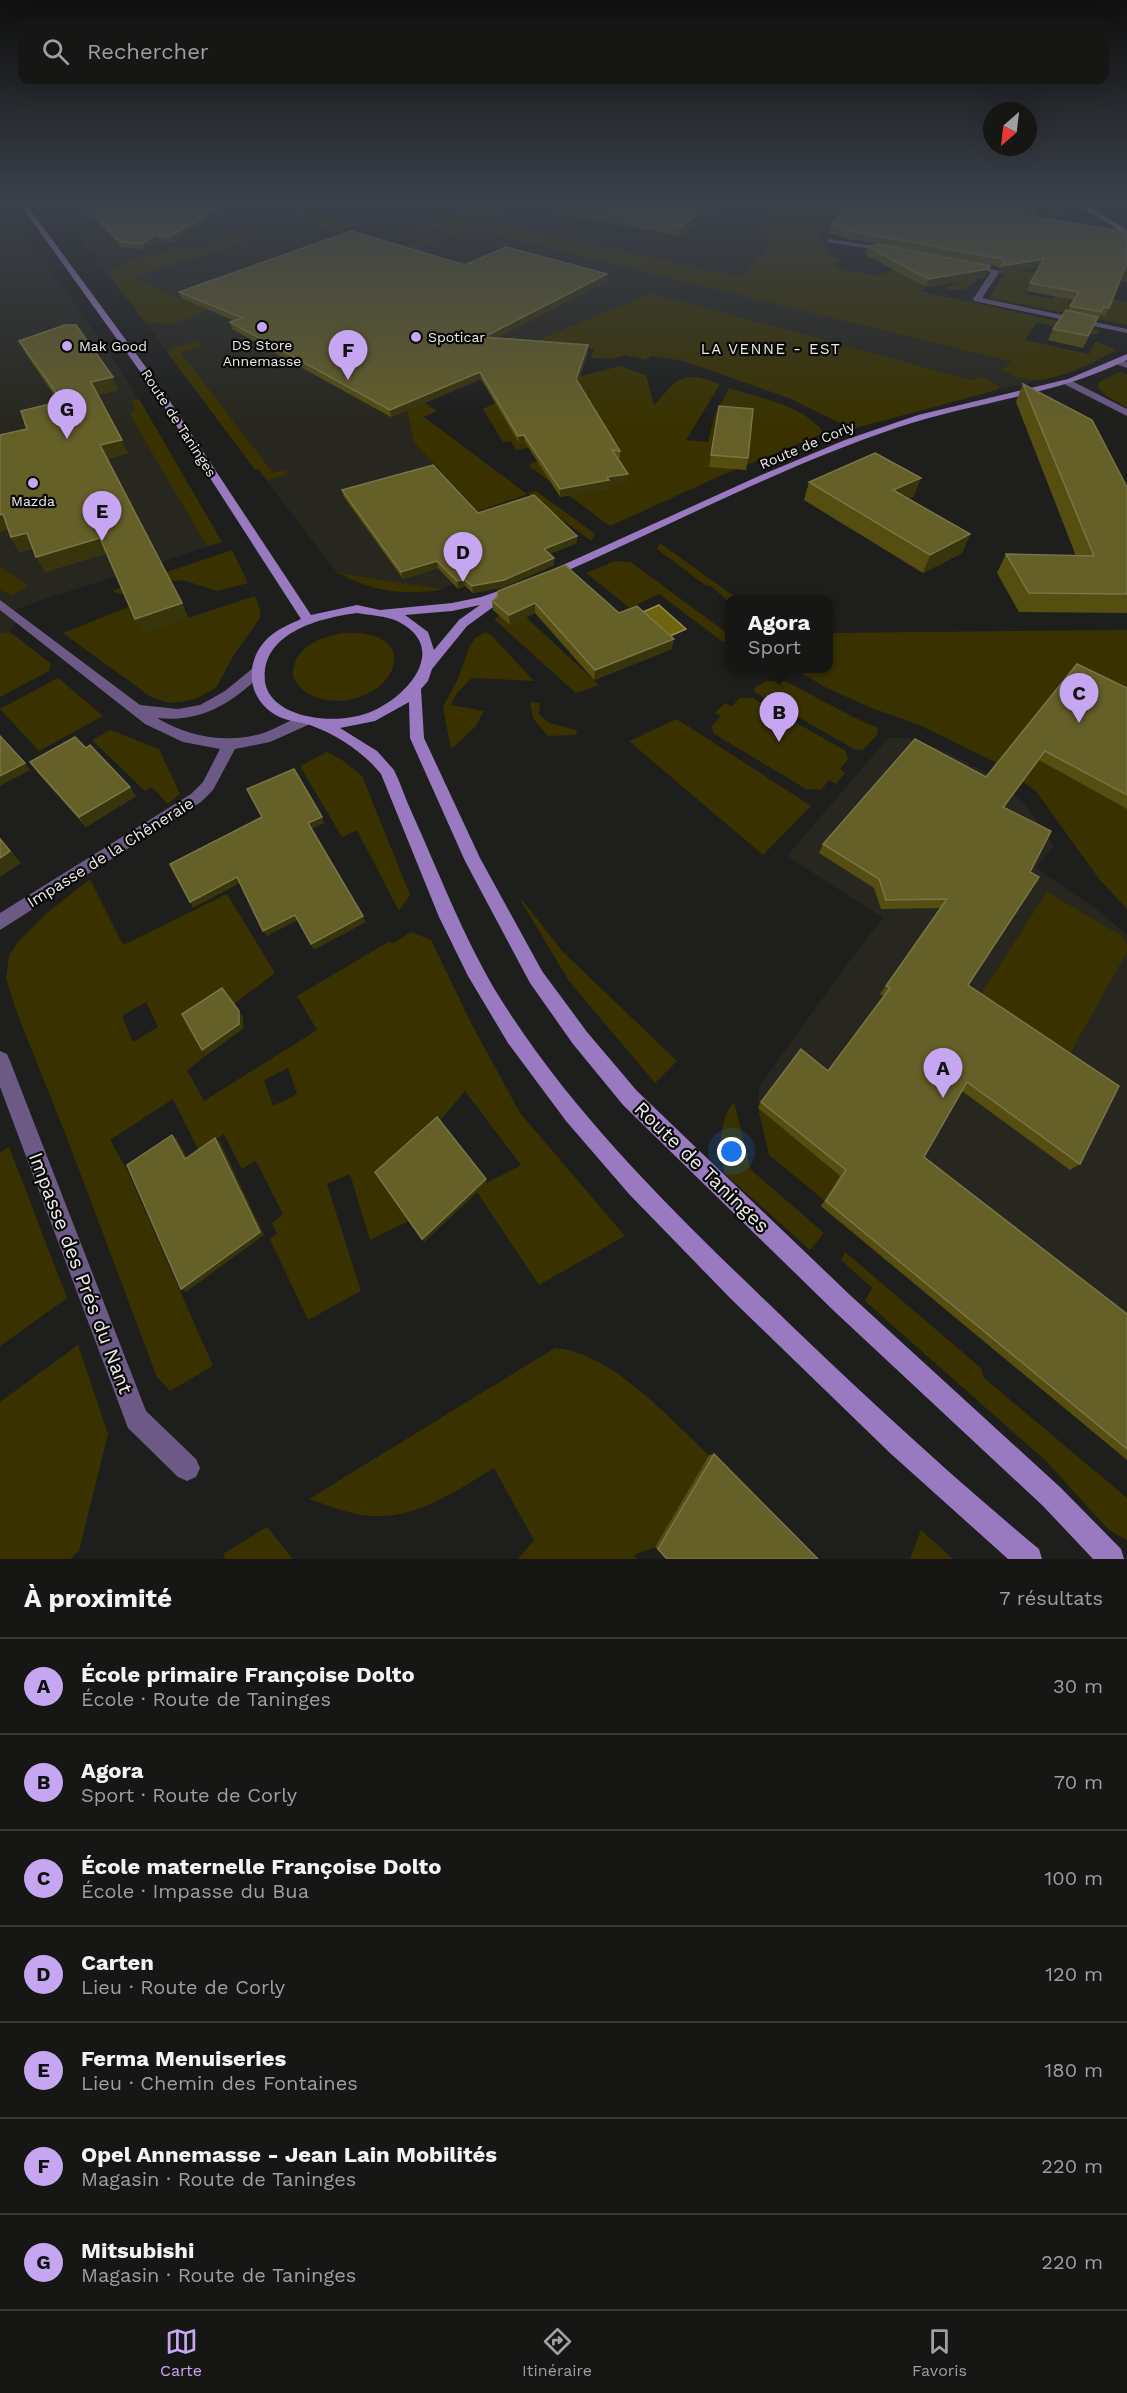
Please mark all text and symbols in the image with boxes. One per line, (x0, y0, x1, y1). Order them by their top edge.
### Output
search box (18, 18, 1109, 84)
icon: search (39, 35, 72, 68)
text: Rechercher (87, 39, 209, 64)
north arrow (983, 102, 1037, 156)
marker: DS Store Annemasse (255, 320, 269, 334)
place label: Spoticar (428, 329, 485, 345)
pin: F (328, 330, 368, 380)
marker: Spoticar (409, 330, 423, 344)
place label: DS Store Annemasse (223, 337, 301, 369)
place label: Mak Good (79, 338, 147, 354)
marker: Mak Good (60, 339, 74, 353)
district label: LA VENNE - EST (701, 340, 841, 358)
street label: Route de Taninges (138, 366, 220, 480)
pin: G (48, 390, 86, 439)
street label: Route de Corly (757, 418, 857, 472)
marker: Mazda (26, 476, 40, 490)
pin: E (82, 492, 122, 541)
place label: Mazda (11, 493, 55, 509)
pin: D (444, 532, 482, 582)
popup (725, 595, 833, 673)
text: Agora (748, 610, 810, 635)
text: Sport (748, 635, 801, 659)
pin: C (1060, 674, 1098, 723)
pin: B (760, 692, 798, 742)
street label: Impasse de la Chêneraie (24, 793, 197, 911)
pin: A (924, 1048, 962, 1098)
street label: Route de Taninges (629, 1096, 775, 1238)
your location (717, 1137, 746, 1166)
street label: Impasse des Prés du Nant (24, 1149, 138, 1398)
text: À proximité (24, 1583, 172, 1613)
text: 7 résultats (999, 1586, 1103, 1610)
text: École primaire Françoise Dolto (81, 1662, 415, 1687)
text: A (37, 1674, 50, 1698)
text: 30 m (1053, 1674, 1103, 1698)
text: École · Route de Taninges (81, 1687, 331, 1711)
text: Agora (81, 1758, 143, 1783)
text: B (37, 1770, 50, 1794)
text: 70 m (1054, 1770, 1103, 1794)
text: Sport · Route de Corly (81, 1783, 297, 1807)
text: École maternelle Françoise Dolto (81, 1854, 441, 1879)
text: C (37, 1866, 50, 1890)
text: 100 m (1044, 1866, 1103, 1890)
text: École · Impasse du Bua (81, 1879, 309, 1903)
text: Carten (81, 1950, 154, 1975)
text: D (36, 1962, 51, 1986)
text: 120 m (1045, 1962, 1103, 1986)
text: Lieu · Route de Corly (81, 1975, 285, 1999)
text: Ferma Menuiseries (81, 2046, 286, 2071)
text: E (37, 2058, 50, 2082)
text: 180 m (1045, 2058, 1103, 2082)
text: Lieu · Chemin des Fontaines (81, 2071, 358, 2095)
text: Opel Annemasse - Jean Lain Mobilités (81, 2142, 497, 2167)
text: F (37, 2154, 50, 2178)
text: 220 m (1041, 2154, 1103, 2178)
text: Magasin · Route de Taninges (81, 2167, 356, 2191)
text: Mitsubishi (81, 2238, 194, 2263)
text: G (36, 2250, 51, 2274)
text: 220 m (1041, 2250, 1103, 2274)
text: Magasin · Route de Taninges (81, 2263, 356, 2287)
tab: Carte (160, 2325, 202, 2380)
tab: Itinéraire (522, 2325, 592, 2380)
tab: Favoris (912, 2325, 967, 2380)

